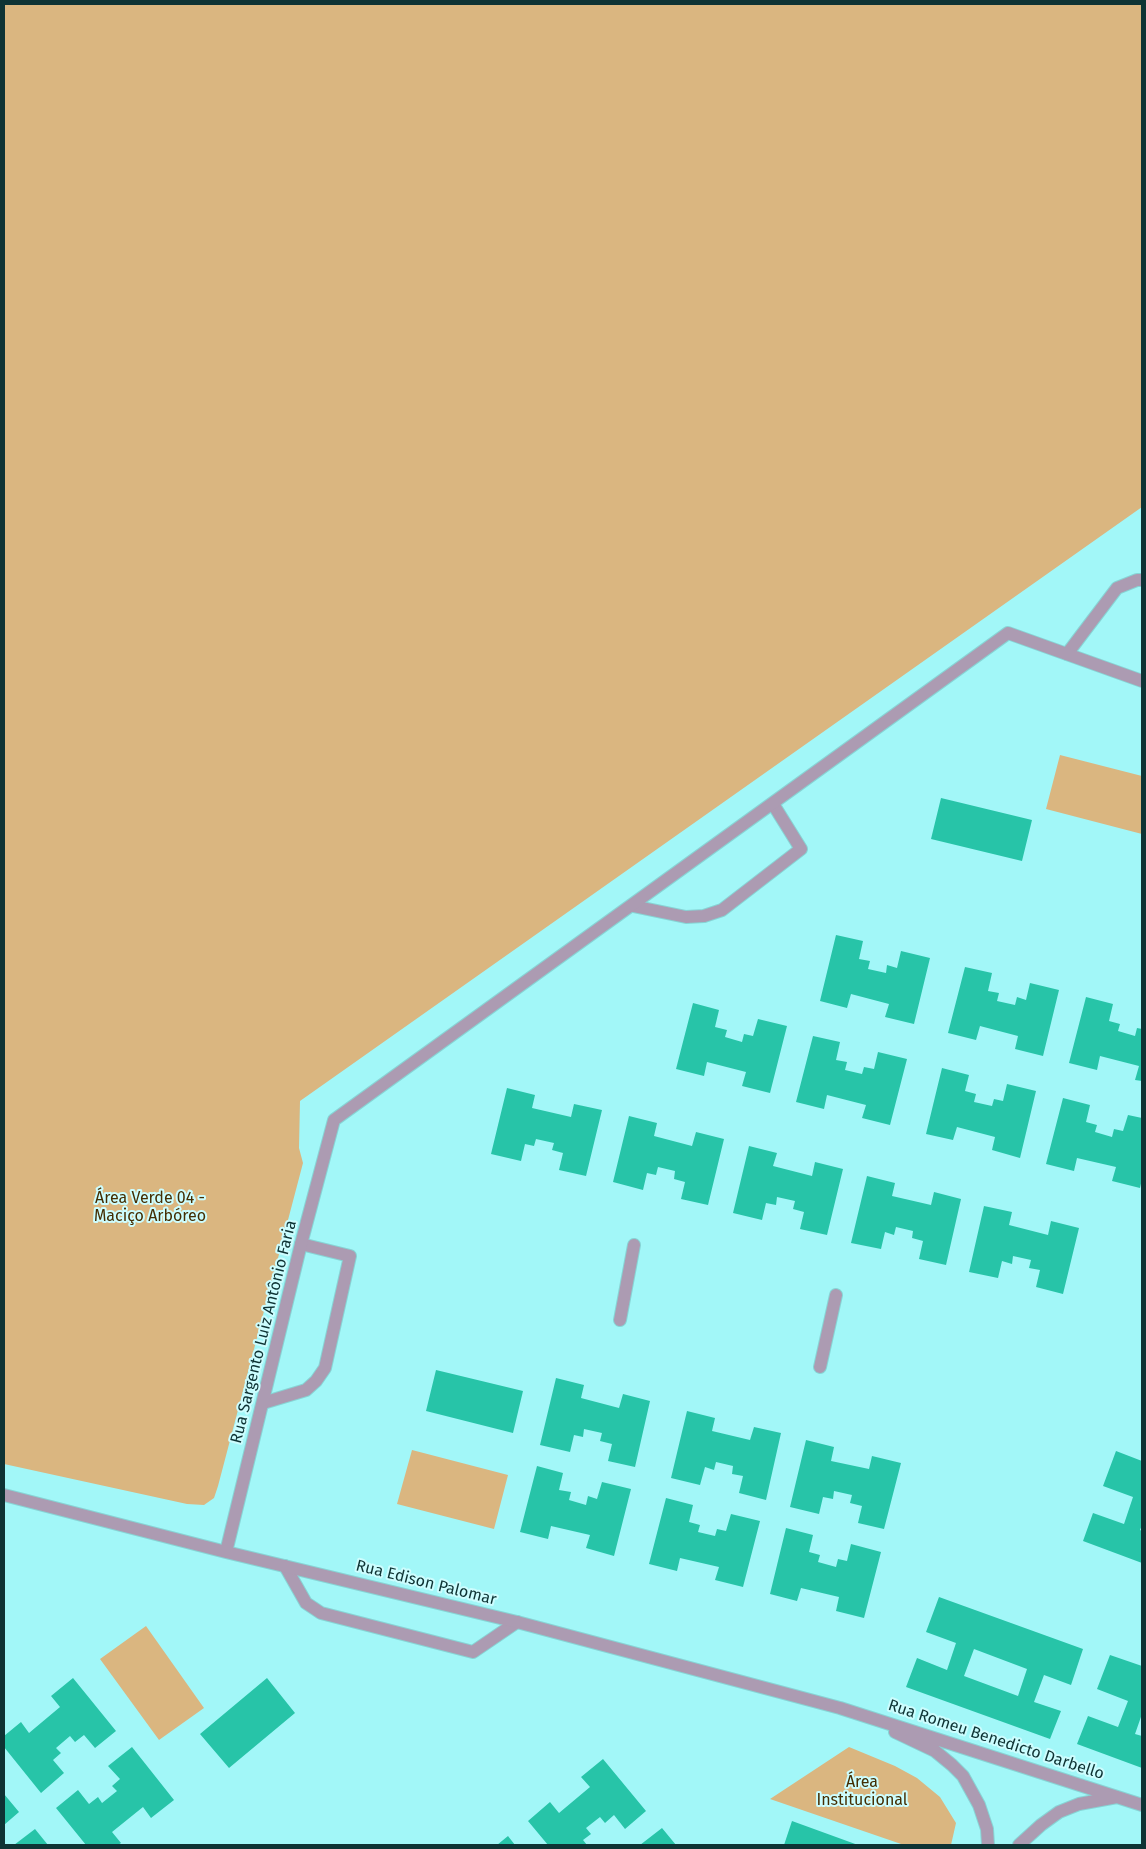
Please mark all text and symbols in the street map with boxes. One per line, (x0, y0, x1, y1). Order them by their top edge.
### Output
park label: Área Verde 04 - Maciço Arbóreo (94, 1189, 206, 1227)
street label: Rua Sargento Luiz Antônio Faria (227, 1218, 301, 1446)
street label: Rua Edison Palomar (354, 1556, 498, 1610)
street label: Rua Romeu Benedicto Darbello (886, 1696, 1106, 1784)
park label: Área Institucional (816, 1773, 908, 1811)

